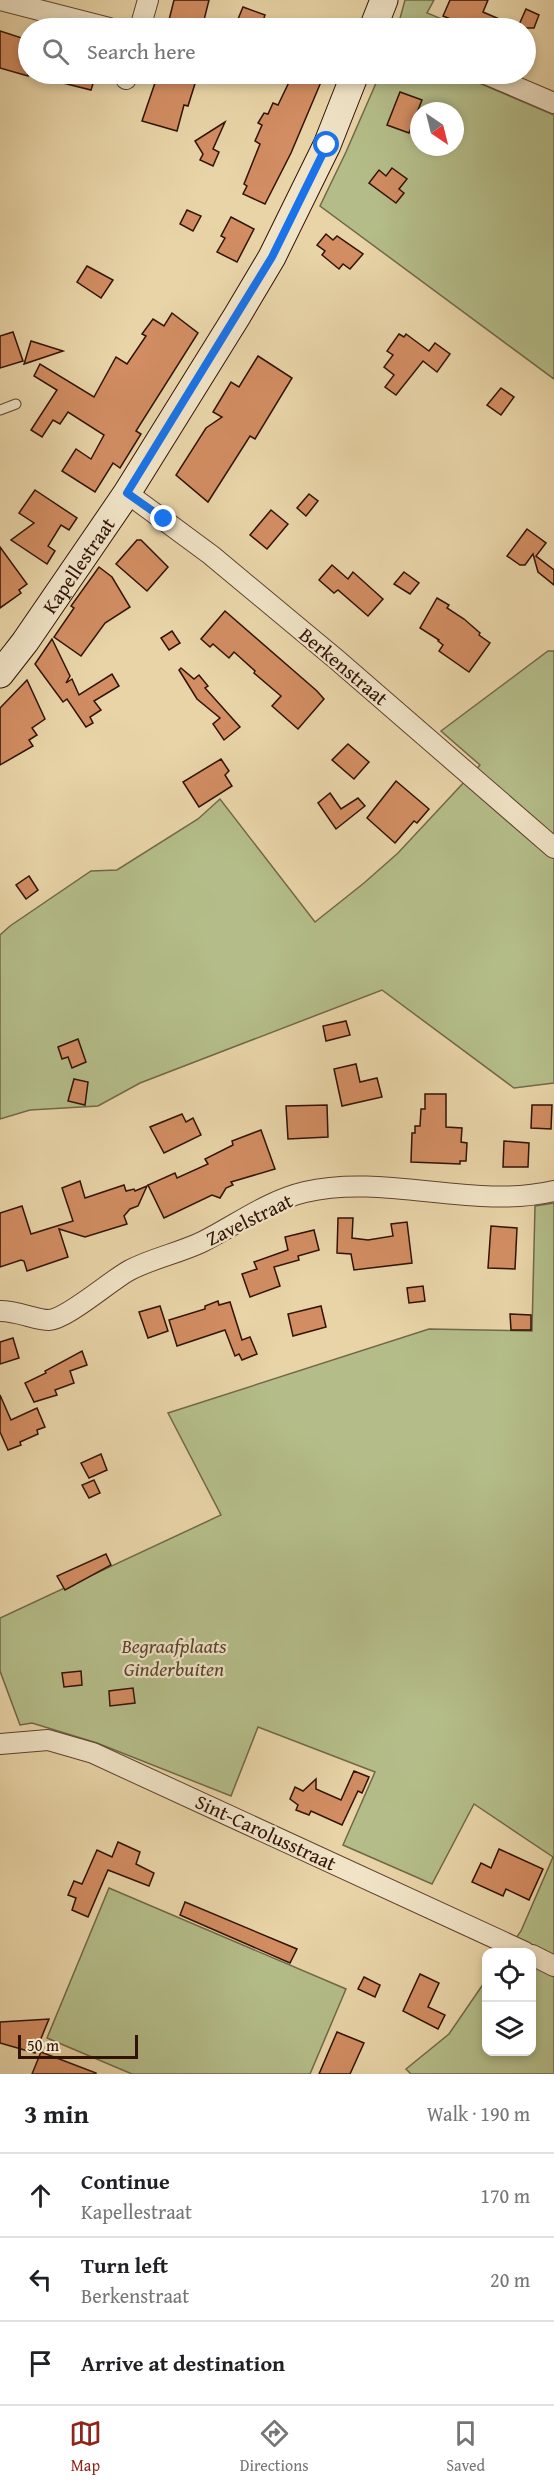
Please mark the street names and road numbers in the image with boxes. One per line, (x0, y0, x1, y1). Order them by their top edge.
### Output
street label: Kapellestraat (34, 511, 121, 619)
street label: Berkenstraat (293, 620, 395, 712)
street label: Zavelstraat (201, 1186, 297, 1252)
street label: Sint-Carolusstraat (191, 1787, 341, 1877)

